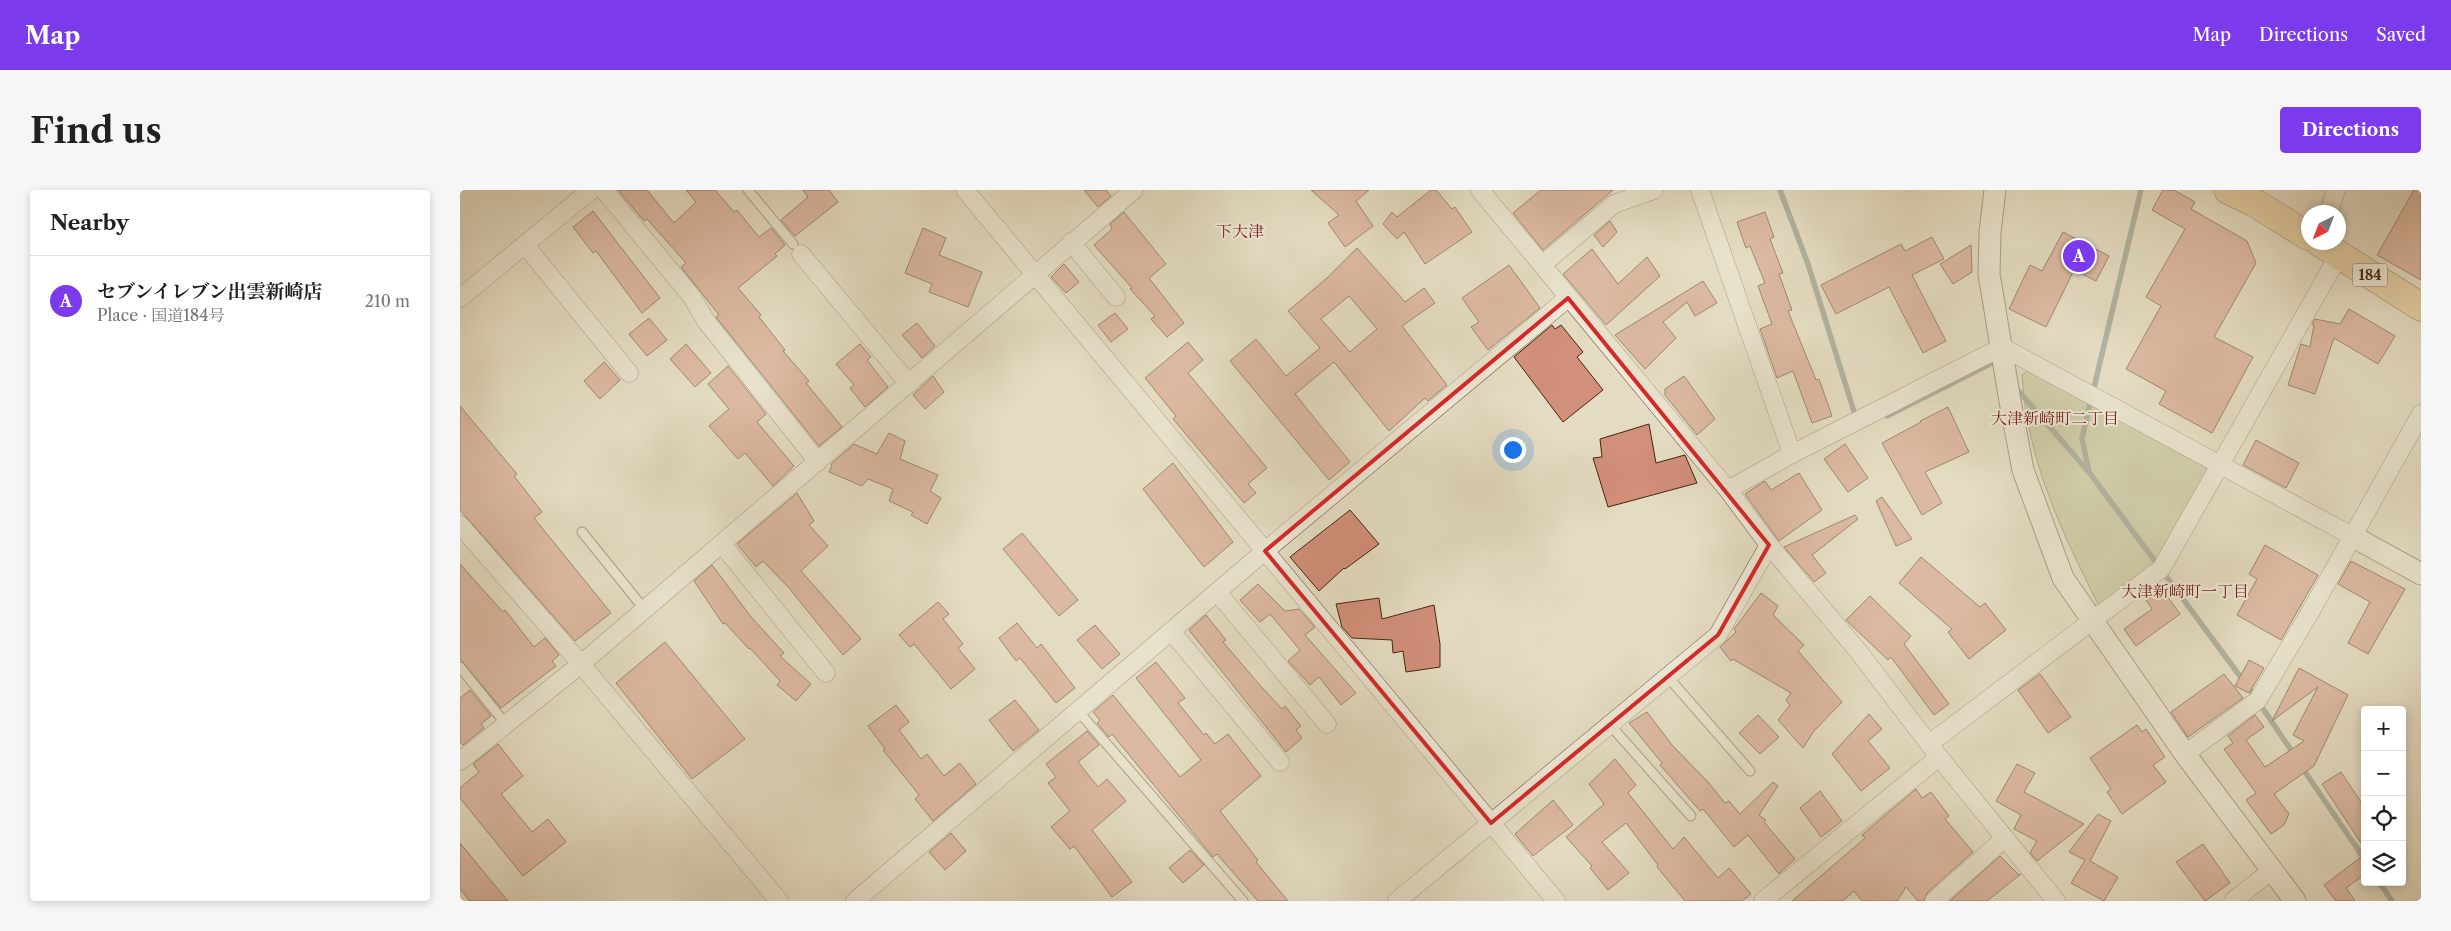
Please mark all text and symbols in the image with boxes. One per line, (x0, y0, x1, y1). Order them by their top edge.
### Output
text: Map (25, 21, 80, 50)
text: Map (2192, 24, 2231, 46)
text: Directions (2259, 24, 2348, 46)
text: Saved (2376, 24, 2426, 46)
button: Directions (2280, 107, 2421, 153)
text: Find us (30, 109, 162, 152)
north arrow (2301, 205, 2346, 250)
text: Nearby (50, 210, 129, 235)
district label: 下大津 (1216, 221, 1264, 241)
pin: A (2063, 237, 2095, 275)
road number: 184 (2352, 264, 2388, 286)
text: セブンイレブン出雲新崎店 (97, 280, 323, 303)
text: A (60, 291, 72, 311)
text: 210 m (365, 291, 410, 311)
text: Place · 国道184号 (97, 305, 225, 325)
district label: 大津新崎町二丁目 (1991, 408, 2119, 428)
your location (1500, 437, 1526, 463)
district label: 大津新崎町一丁目 (2121, 581, 2249, 601)
map controls (2361, 706, 2406, 886)
button: + (2361, 706, 2406, 751)
button: − (2361, 751, 2406, 796)
button: locate (2361, 796, 2406, 841)
button: layers (2361, 841, 2406, 886)

